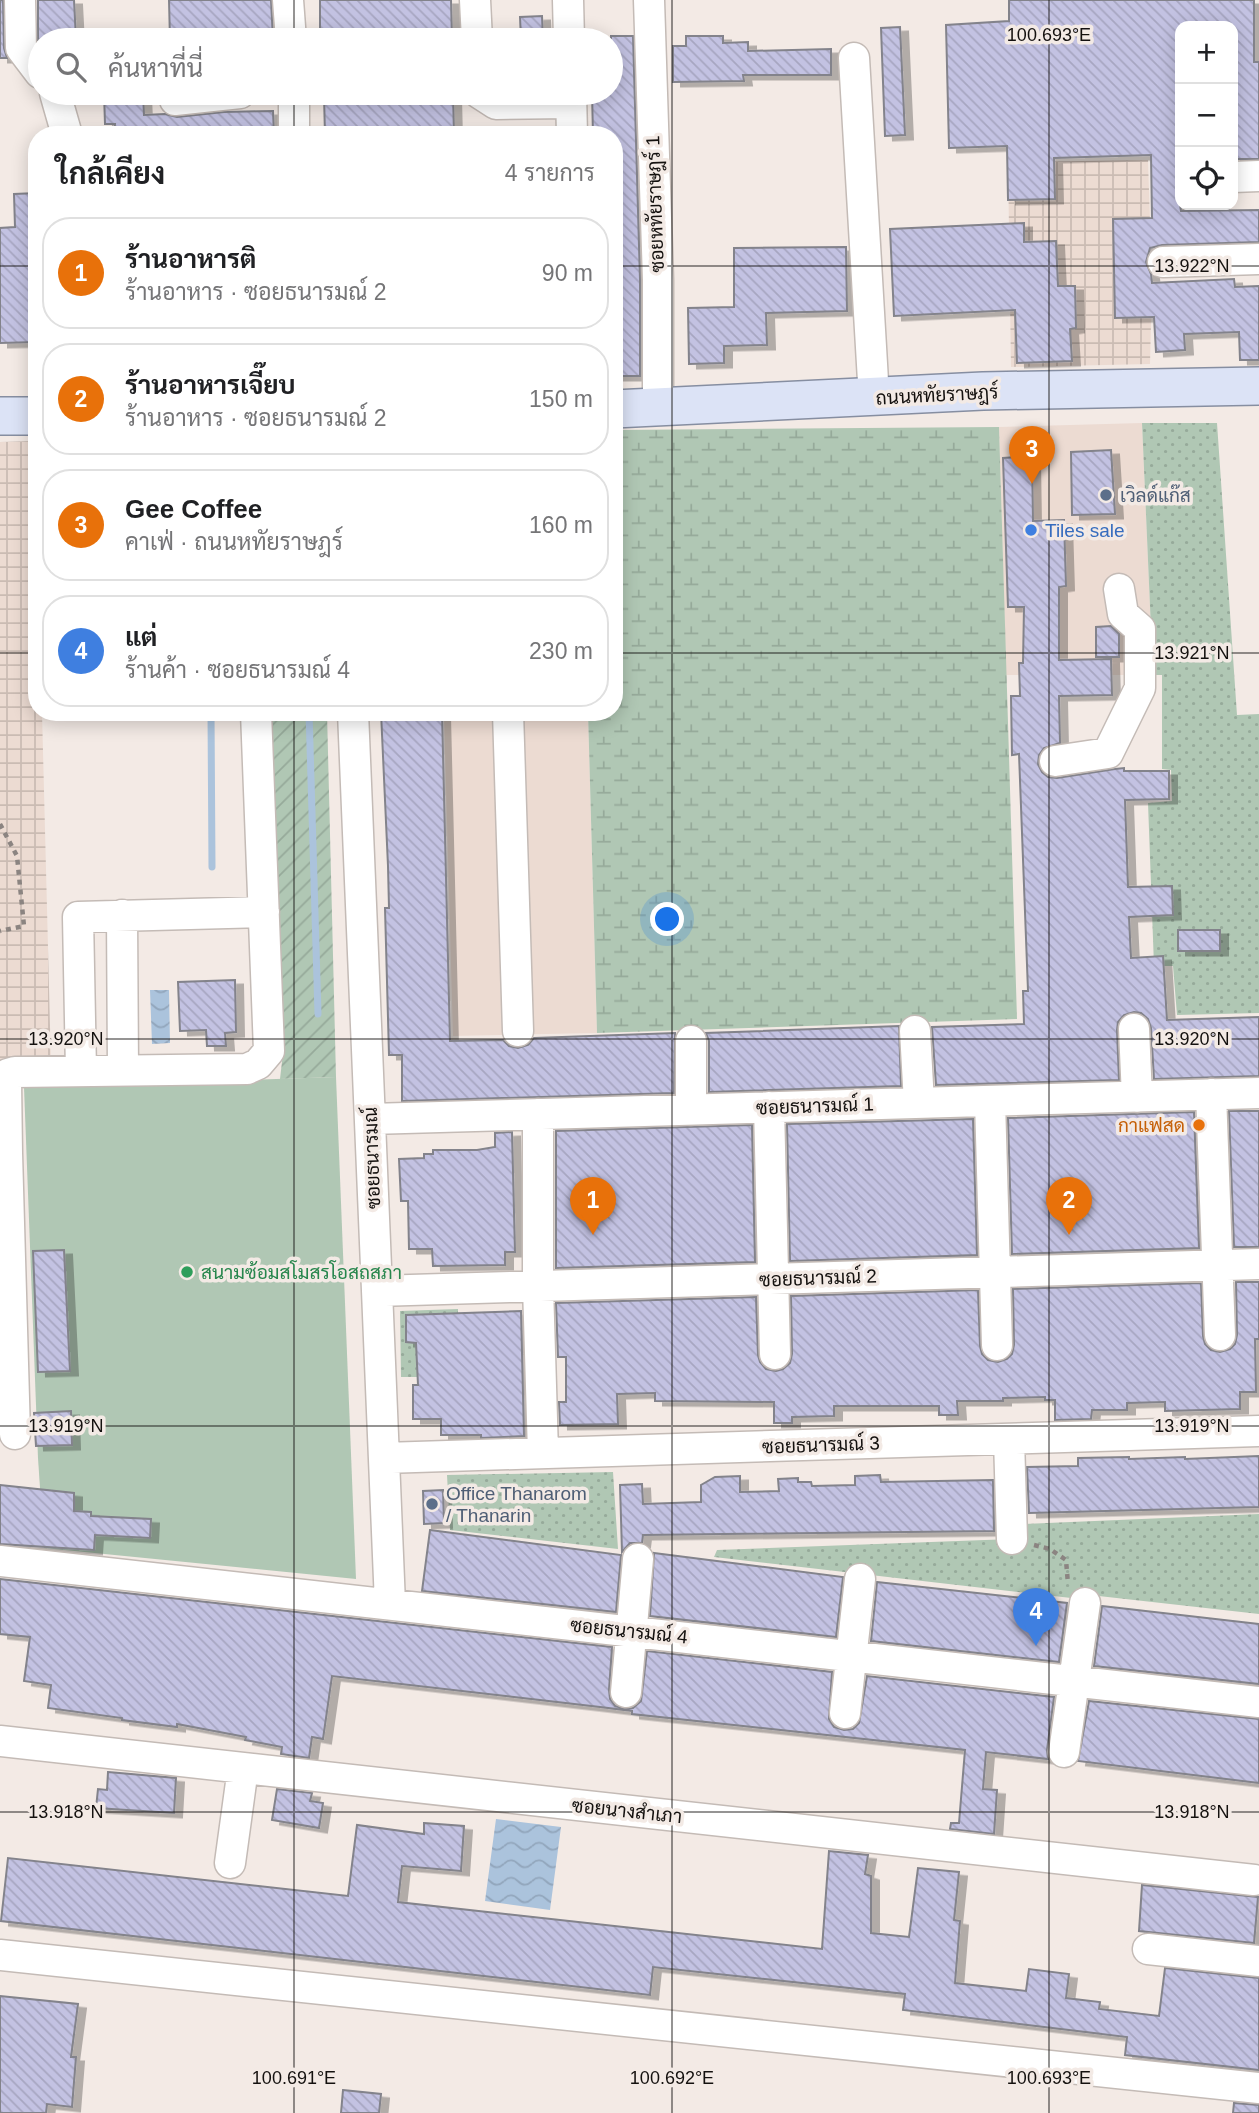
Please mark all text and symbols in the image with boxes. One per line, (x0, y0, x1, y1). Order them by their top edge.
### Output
map controls (1175, 21, 1238, 210)
button: + (1175, 21, 1238, 84)
text: 100.693°E (1007, 25, 1091, 45)
search box (28, 28, 623, 105)
icon: search (52, 48, 90, 86)
text: ค้นหาที่นี่ (108, 53, 203, 83)
button: − (1175, 84, 1238, 147)
street label: ซอยหทัยราษฎร์ 1 (640, 135, 670, 273)
button: locate (1175, 147, 1238, 210)
text: ใกล้เคียง (56, 157, 165, 190)
text: 4 รายการ (505, 160, 595, 186)
text: ร้านอาหารติ (125, 244, 256, 274)
text: 13.922°N (1154, 256, 1230, 276)
text: 1 (75, 260, 87, 286)
text: 90 m (542, 260, 593, 286)
text: ร้านอาหาร · ซอยธนารมณ์ 2 (125, 279, 387, 305)
text: ร้านอาหารเจี๊ยบ (125, 370, 295, 400)
street label: ถนนหทัยราษฎร์ (875, 379, 999, 411)
text: 2 (75, 386, 87, 412)
text: 150 m (529, 386, 593, 412)
text: ร้านอาหาร · ซอยธนารมณ์ 2 (125, 405, 387, 431)
pin: 3 (1009, 426, 1055, 484)
place label: เวิลด์แก๊ส (1120, 483, 1191, 506)
marker: เวิลด์แก๊ส (1098, 487, 1114, 503)
text: Gee Coffee (125, 494, 262, 524)
text: 3 (75, 512, 87, 538)
text: 160 m (529, 512, 593, 538)
place label: Tiles sale (1045, 520, 1125, 541)
marker: Tiles sale (1023, 522, 1039, 538)
text: คาเฟ่ · ถนนหทัยราษฎร์ (125, 529, 343, 555)
text: แต่ (125, 622, 157, 652)
text: 4 (75, 638, 87, 664)
text: 230 m (529, 638, 593, 664)
text: 13.921°N (1154, 643, 1230, 663)
text: ร้านค้า · ซอยธนารมณ์ 4 (125, 657, 350, 683)
your location (650, 902, 684, 936)
text: 13.920°N (28, 1029, 104, 1049)
text: 13.920°N (1154, 1029, 1230, 1049)
street label: ซอยธนารมณ์ 1 (756, 1091, 874, 1119)
street label: ซอยธนารมณ์ (358, 1107, 384, 1209)
place label: กาแฟสด (1118, 1115, 1185, 1136)
marker: กาแฟสด (1191, 1117, 1207, 1133)
pin: 1 (570, 1177, 616, 1235)
pin: 2 (1046, 1177, 1092, 1235)
place label: สนามซ้อมสโมสรโอสถสภา (201, 1260, 402, 1283)
street label: ซอยธนารมณ์ 2 (759, 1263, 877, 1291)
marker: สนามซ้อมสโมสรโอสถสภา (179, 1264, 195, 1280)
text: 13.919°N (28, 1416, 104, 1436)
text: 13.919°N (1154, 1416, 1230, 1436)
street label: ซอยธนารมณ์ 3 (762, 1430, 880, 1458)
place label: Office Thanarom / Thanarin (446, 1483, 587, 1526)
marker: Office Thanarom / Thanarin (424, 1496, 440, 1512)
pin: 4 (1013, 1588, 1059, 1646)
street label: ซอยธนารมณ์ 4 (569, 1612, 689, 1648)
street label: ซอยนางสำเภา (571, 1795, 683, 1827)
text: 13.918°N (28, 1802, 104, 1822)
text: 13.918°N (1154, 1802, 1230, 1822)
text: 100.691°E (252, 2068, 336, 2088)
text: 100.692°E (630, 2068, 714, 2088)
text: 100.693°E (1007, 2068, 1091, 2088)

